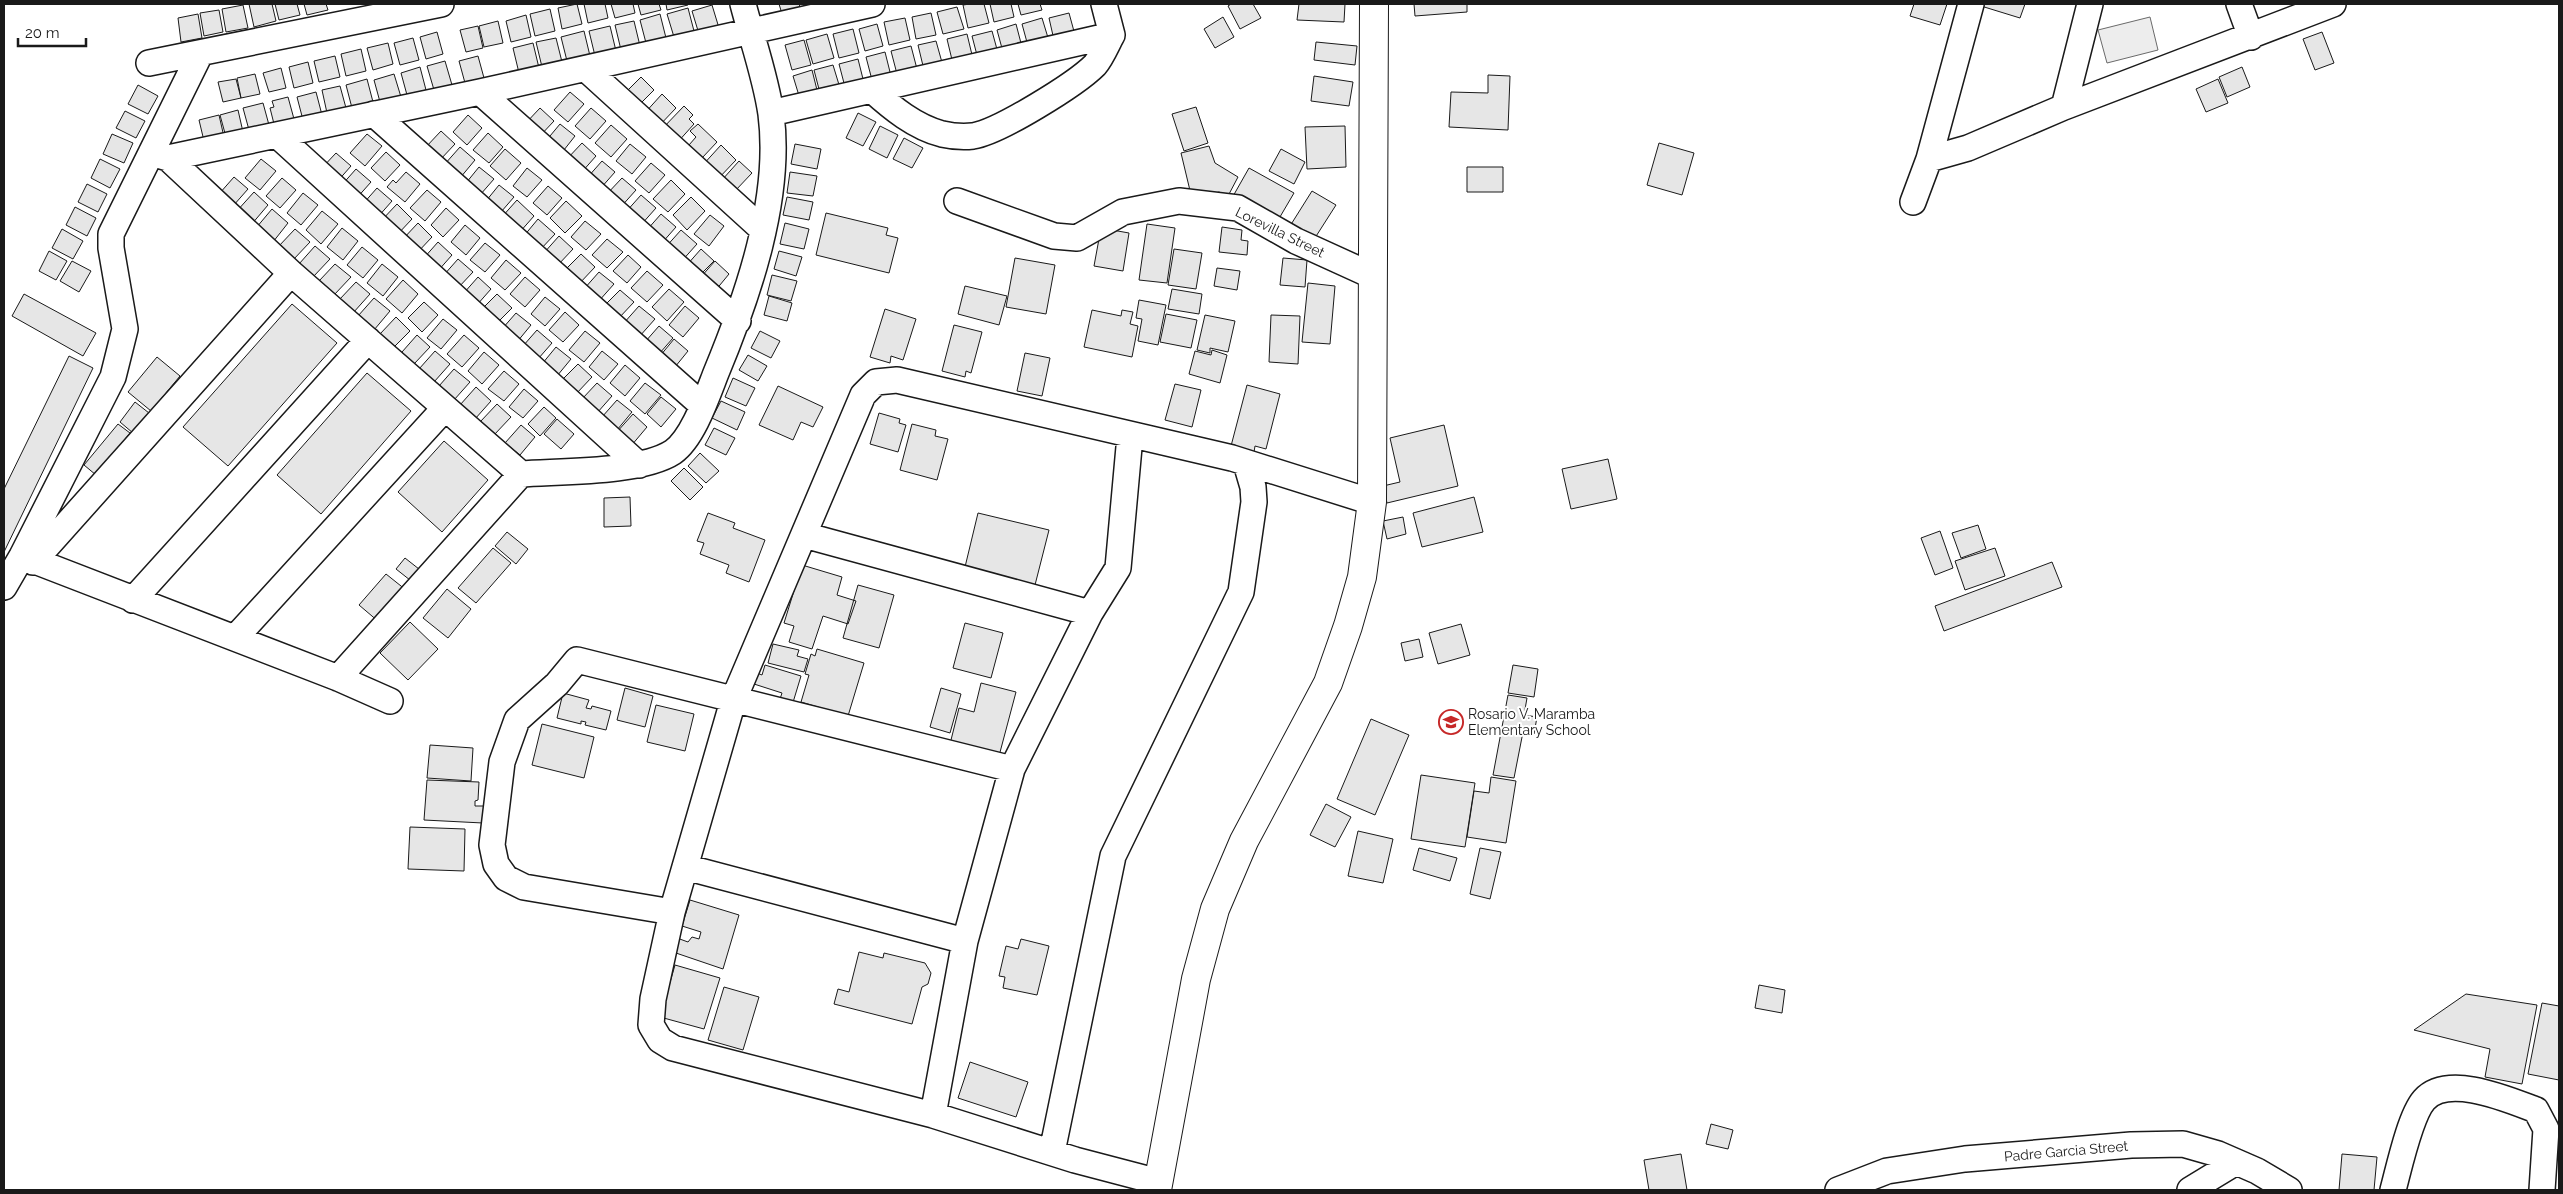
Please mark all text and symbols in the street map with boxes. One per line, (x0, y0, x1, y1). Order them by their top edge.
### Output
scale bar (18, 15, 85, 47)
text: 20 m (25, 24, 60, 42)
street label: Lorevilla Street (1233, 204, 1327, 261)
place label: Rosario V. Maramba Elementary School (1468, 706, 1595, 738)
school or university icon: Rosario V. Maramba Elementary School (1438, 709, 1464, 735)
street label: Padre Garcia Street (2003, 1138, 2129, 1164)

